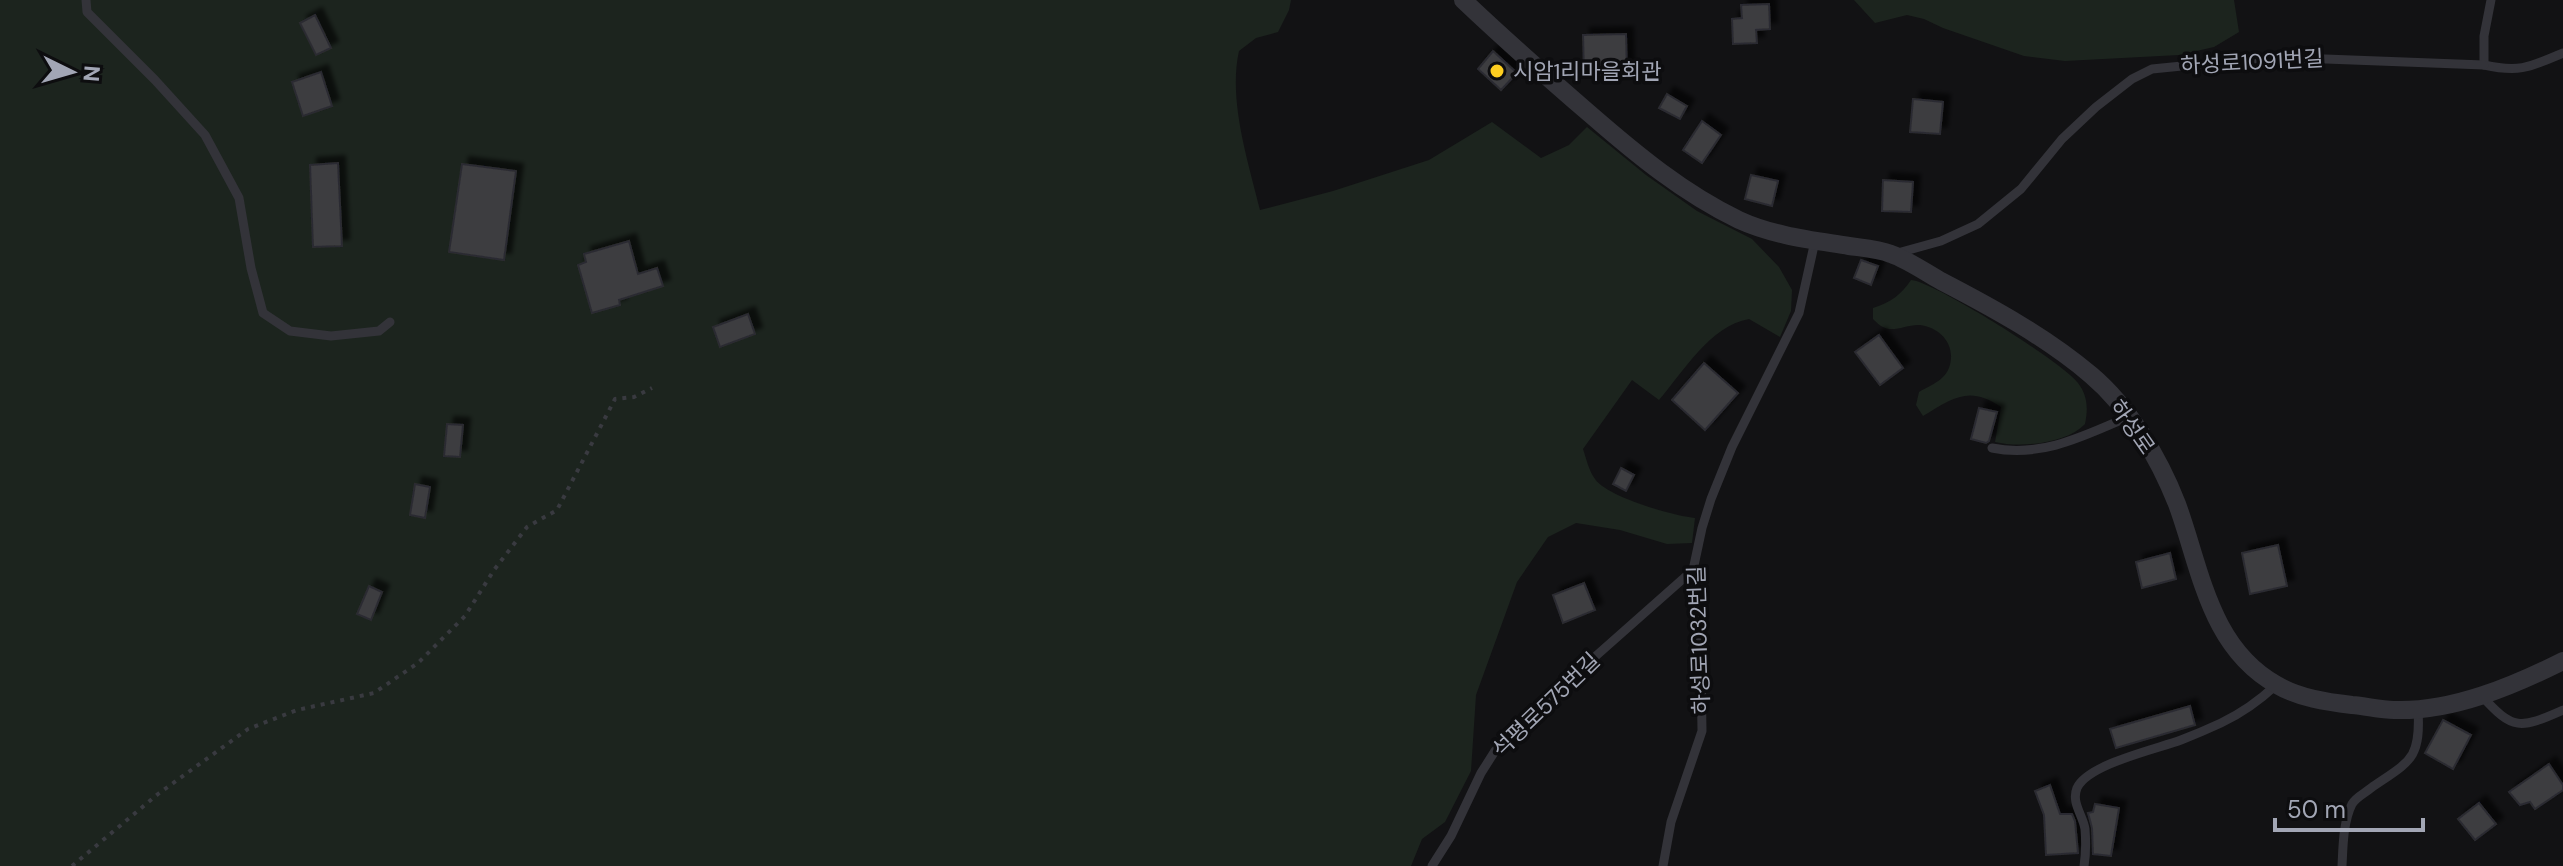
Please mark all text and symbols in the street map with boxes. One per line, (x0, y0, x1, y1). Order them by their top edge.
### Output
north arrow (32, 32, 112, 112)
street label: 하성로1091번길 (2180, 44, 2324, 80)
place label: 시암1리마을회관 (1513, 57, 1662, 86)
marker: 시암1리마을회관 (1488, 62, 1506, 80)
text: N (76, 64, 107, 83)
street label: 하성로 (2103, 394, 2161, 460)
street label: 하성로1032번길 (1682, 565, 1716, 715)
street label: 석평로575번길 (1486, 646, 1606, 764)
scale bar (2275, 782, 2423, 832)
text: 50 m (2287, 794, 2346, 825)

